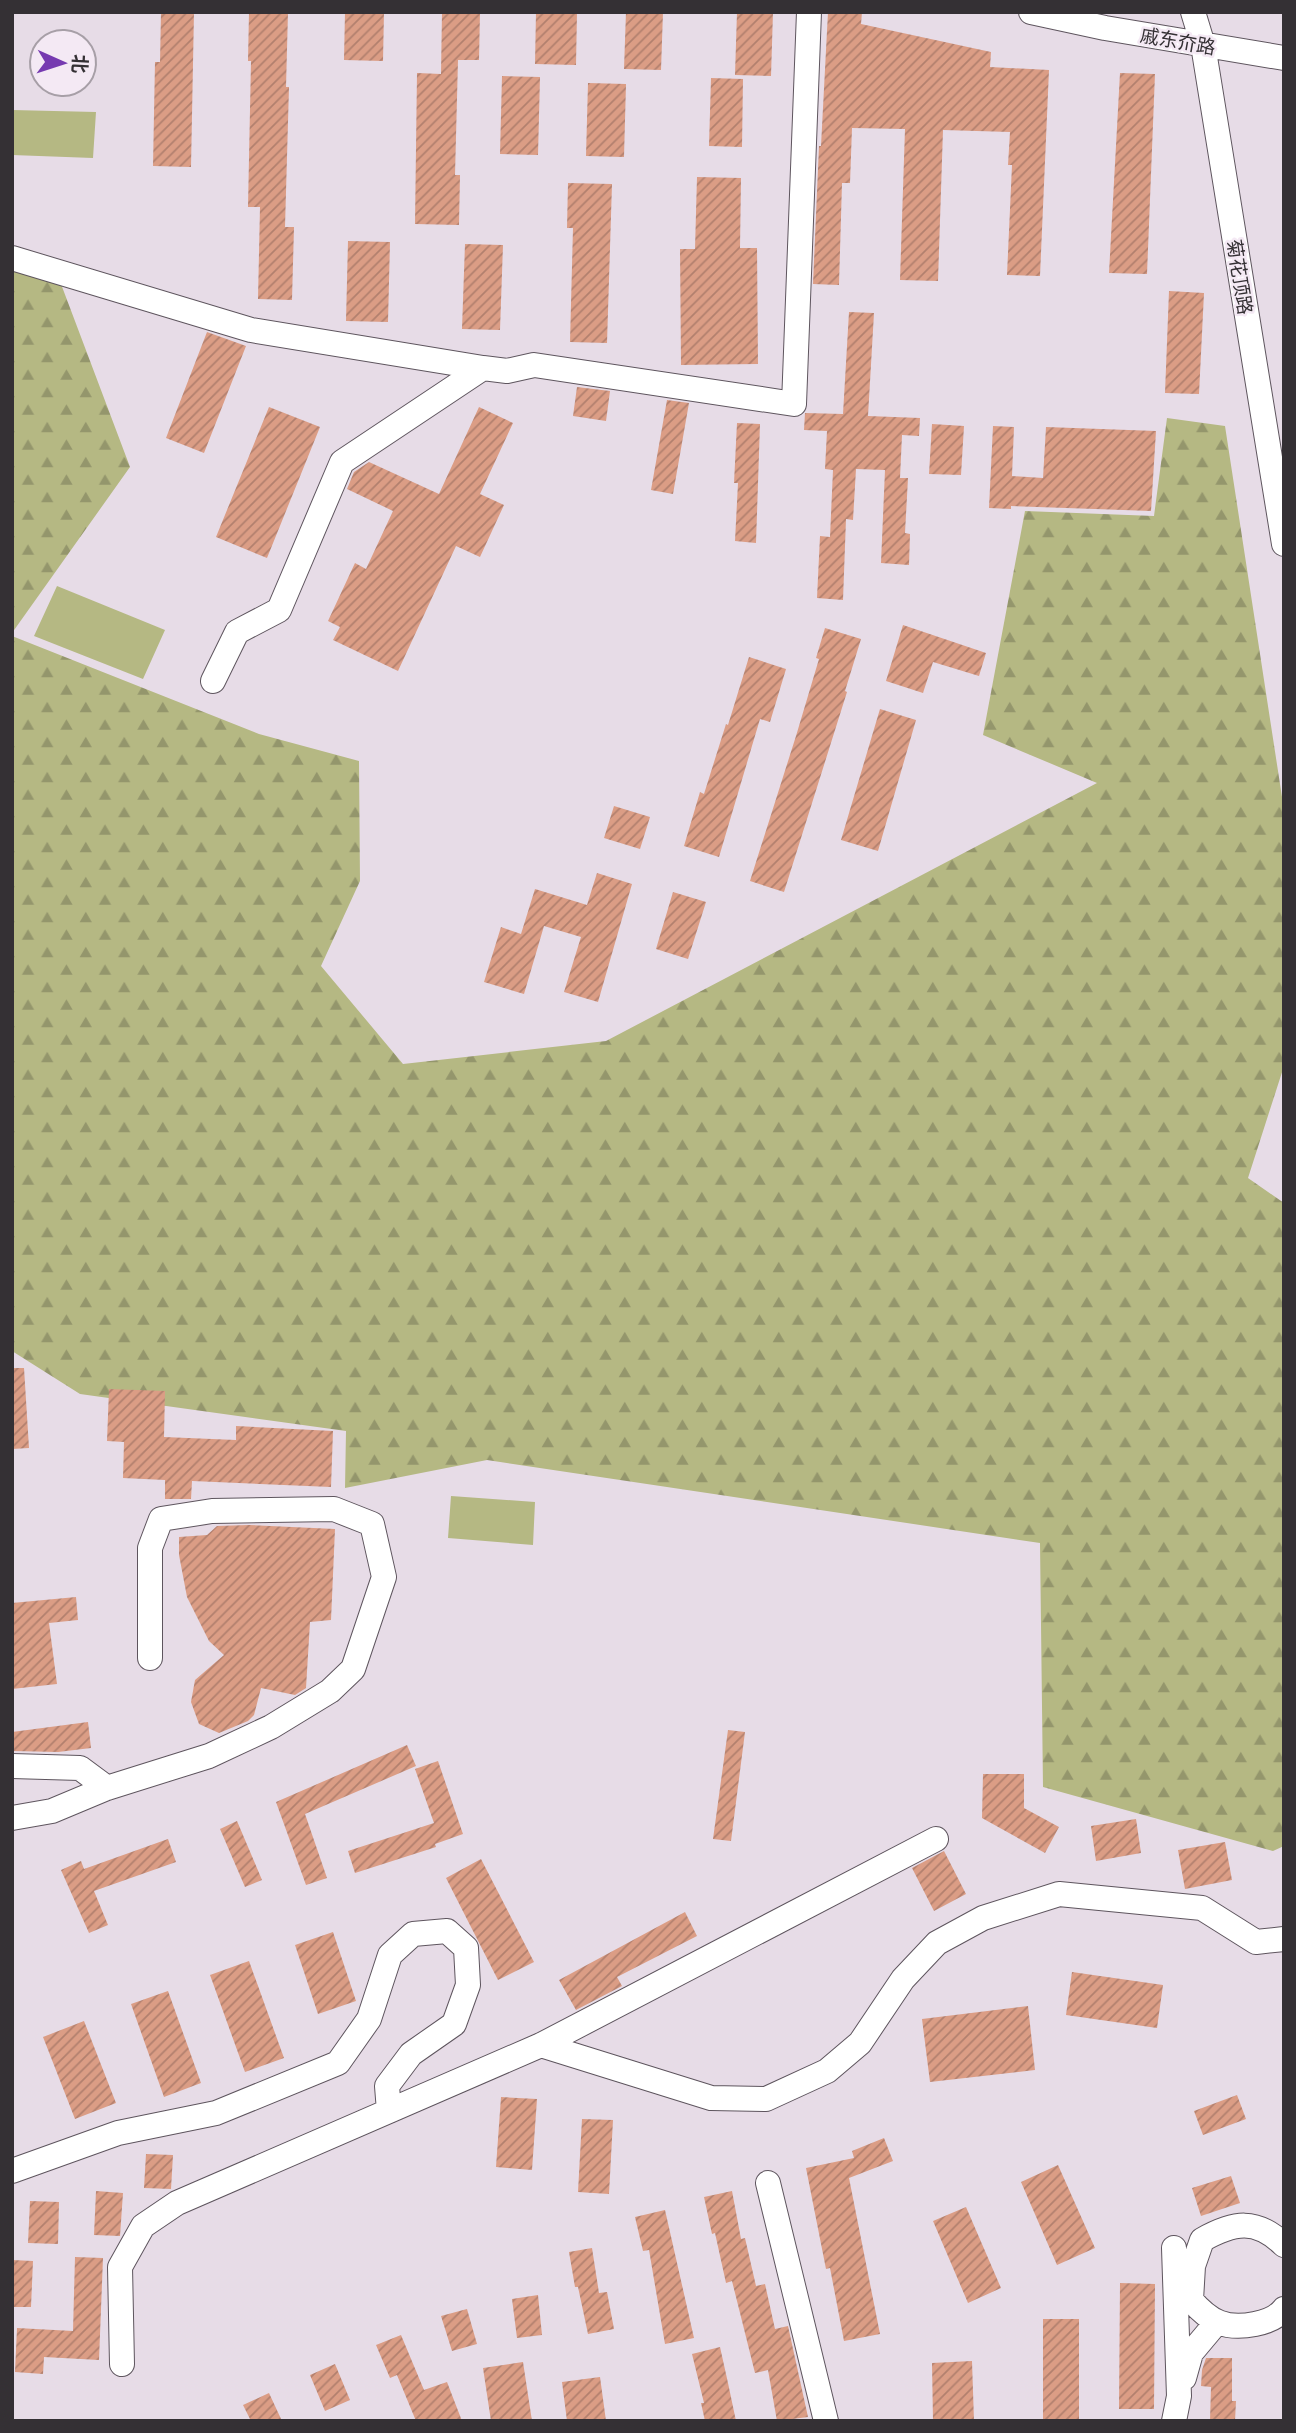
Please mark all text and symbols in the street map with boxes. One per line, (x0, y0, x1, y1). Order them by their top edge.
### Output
street label: 戚东夼路 (1139, 24, 1217, 58)
north arrow (28, 28, 98, 98)
text: 北 (68, 54, 91, 74)
street label: 菊花顶路 (1223, 238, 1257, 316)

